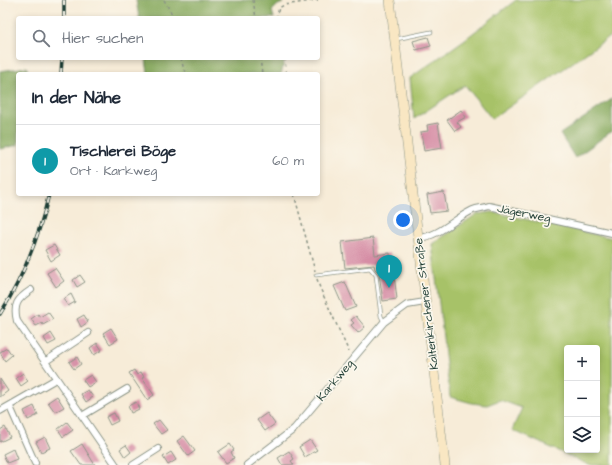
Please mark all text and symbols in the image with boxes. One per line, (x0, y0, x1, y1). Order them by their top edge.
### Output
search box (16, 16, 320, 60)
icon: search (30, 27, 52, 49)
text: Hier suchen (62, 28, 143, 49)
text: In der Nähe (32, 86, 121, 110)
text: Tischlerei Böge (70, 141, 176, 162)
text: 1 (44, 152, 46, 170)
text: 60 m (272, 152, 304, 170)
text: Ort · Karkweg (70, 162, 157, 180)
street label: Jägerweg (496, 200, 552, 228)
your location (393, 210, 413, 230)
street label: Kaltenkirchener Straße (410, 237, 443, 371)
pin: 1 (376, 255, 402, 288)
map controls (564, 345, 600, 453)
button: + (564, 345, 600, 381)
street label: Karkweg (313, 356, 359, 405)
button: − (564, 381, 600, 417)
button: layers (564, 417, 600, 453)

